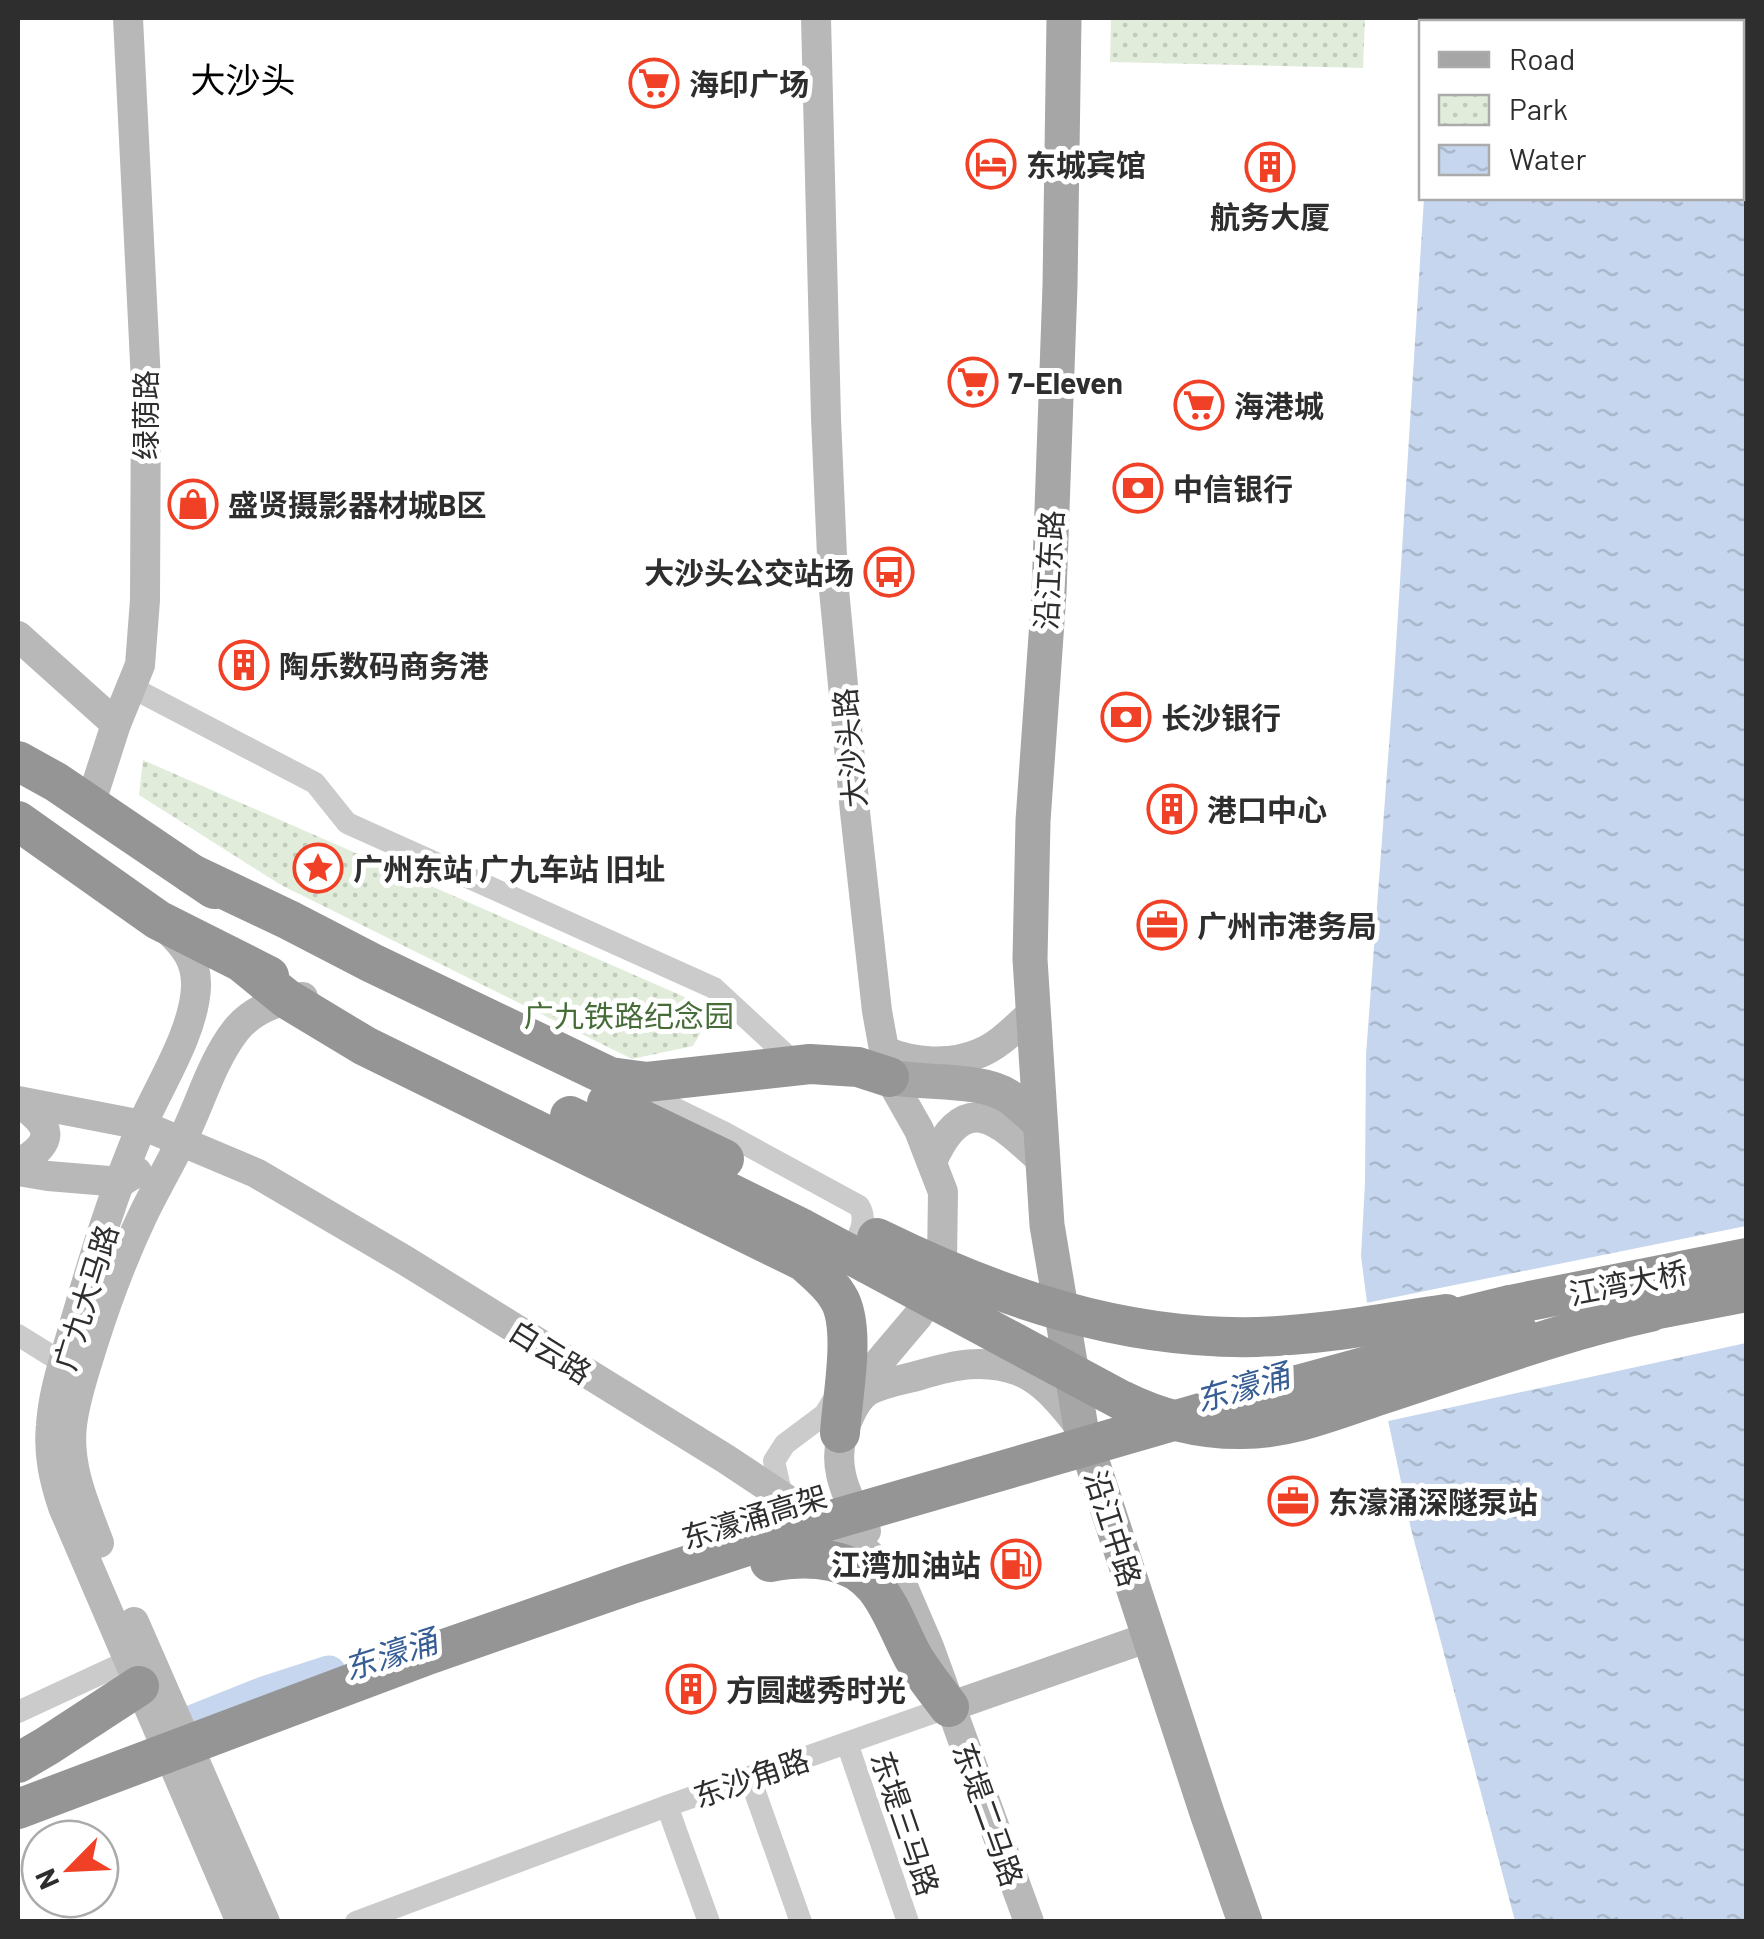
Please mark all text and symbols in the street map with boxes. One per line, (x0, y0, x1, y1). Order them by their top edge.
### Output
legend (1419, 20, 1744, 200)
text: Road (1509, 40, 1575, 76)
supermarket icon: 海印广场 (628, 57, 680, 109)
district label: 大沙头 (190, 58, 296, 100)
place label: 海印广场 (689, 65, 809, 101)
text: Park (1509, 90, 1568, 126)
hotel icon: 东城宾馆 (965, 138, 1017, 190)
text: Water (1509, 140, 1587, 176)
building icon: 航务大厦 (1244, 141, 1296, 193)
place label: 东城宾馆 (1026, 146, 1146, 182)
place label: 航务大厦 (1210, 198, 1330, 234)
supermarket icon: 7-Eleven (947, 356, 999, 408)
place label: 7-Eleven (1008, 364, 1123, 400)
street label: 绿荫路 (127, 370, 163, 460)
supermarket icon: 海港城 (1173, 379, 1225, 431)
place label: 海港城 (1234, 387, 1324, 423)
bank icon: 中信银行 (1112, 462, 1164, 514)
place label: 中信银行 (1173, 470, 1293, 506)
shop icon: 盛贤摄影器材城B区 (167, 478, 219, 530)
place label: 盛贤摄影器材城B区 (228, 486, 487, 522)
street label: 沿江东路 (1027, 509, 1069, 631)
bus stop icon: 大沙头公交站场 (863, 546, 915, 598)
place label: 大沙头公交站场 (644, 554, 854, 590)
building icon: 陶乐数码商务港 (218, 639, 270, 691)
place label: 陶乐数码商务港 (279, 647, 489, 683)
street label: 大沙头路 (826, 687, 872, 809)
bank icon: 长沙银行 (1100, 691, 1152, 743)
place label: 长沙银行 (1161, 699, 1281, 735)
building icon: 港口中心 (1146, 783, 1198, 835)
place label: 港口中心 (1207, 791, 1327, 827)
place icon: 广州东站 广九车站 旧址 (292, 842, 344, 894)
place label: 广州东站 广九车站 旧址 (353, 850, 665, 886)
office icon: 广州市港务局 (1136, 899, 1188, 951)
place label: 广州市港务局 (1197, 907, 1377, 943)
park label: 广九铁路纪念园 (524, 997, 734, 1033)
street label: 广九大马路 (46, 1220, 124, 1374)
street label: 江湾大桥 (1566, 1253, 1690, 1311)
street label: 白云路 (503, 1312, 599, 1390)
water label: 东濠涌 (1191, 1354, 1296, 1417)
street label: 沿江中路 (1078, 1465, 1150, 1591)
office icon: 东濠涌深隧泵站 (1267, 1475, 1319, 1527)
street label: 东濠涌高架 (677, 1477, 831, 1555)
place label: 东濠涌深隧泵站 (1328, 1483, 1538, 1519)
fuel station icon: 江湾加油站 (990, 1538, 1042, 1590)
place label: 江湾加油站 (831, 1546, 981, 1582)
water label: 东濠涌 (338, 1619, 444, 1686)
building icon: 方圆越秀时光 (665, 1663, 717, 1715)
place label: 方圆越秀时光 (726, 1671, 906, 1707)
street label: 东堤二马路 (946, 1737, 1032, 1891)
street label: 东沙角路 (688, 1740, 814, 1814)
street label: 东堤三马路 (865, 1746, 947, 1900)
north arrow (20, 1819, 120, 1919)
text: N (27, 1864, 66, 1895)

